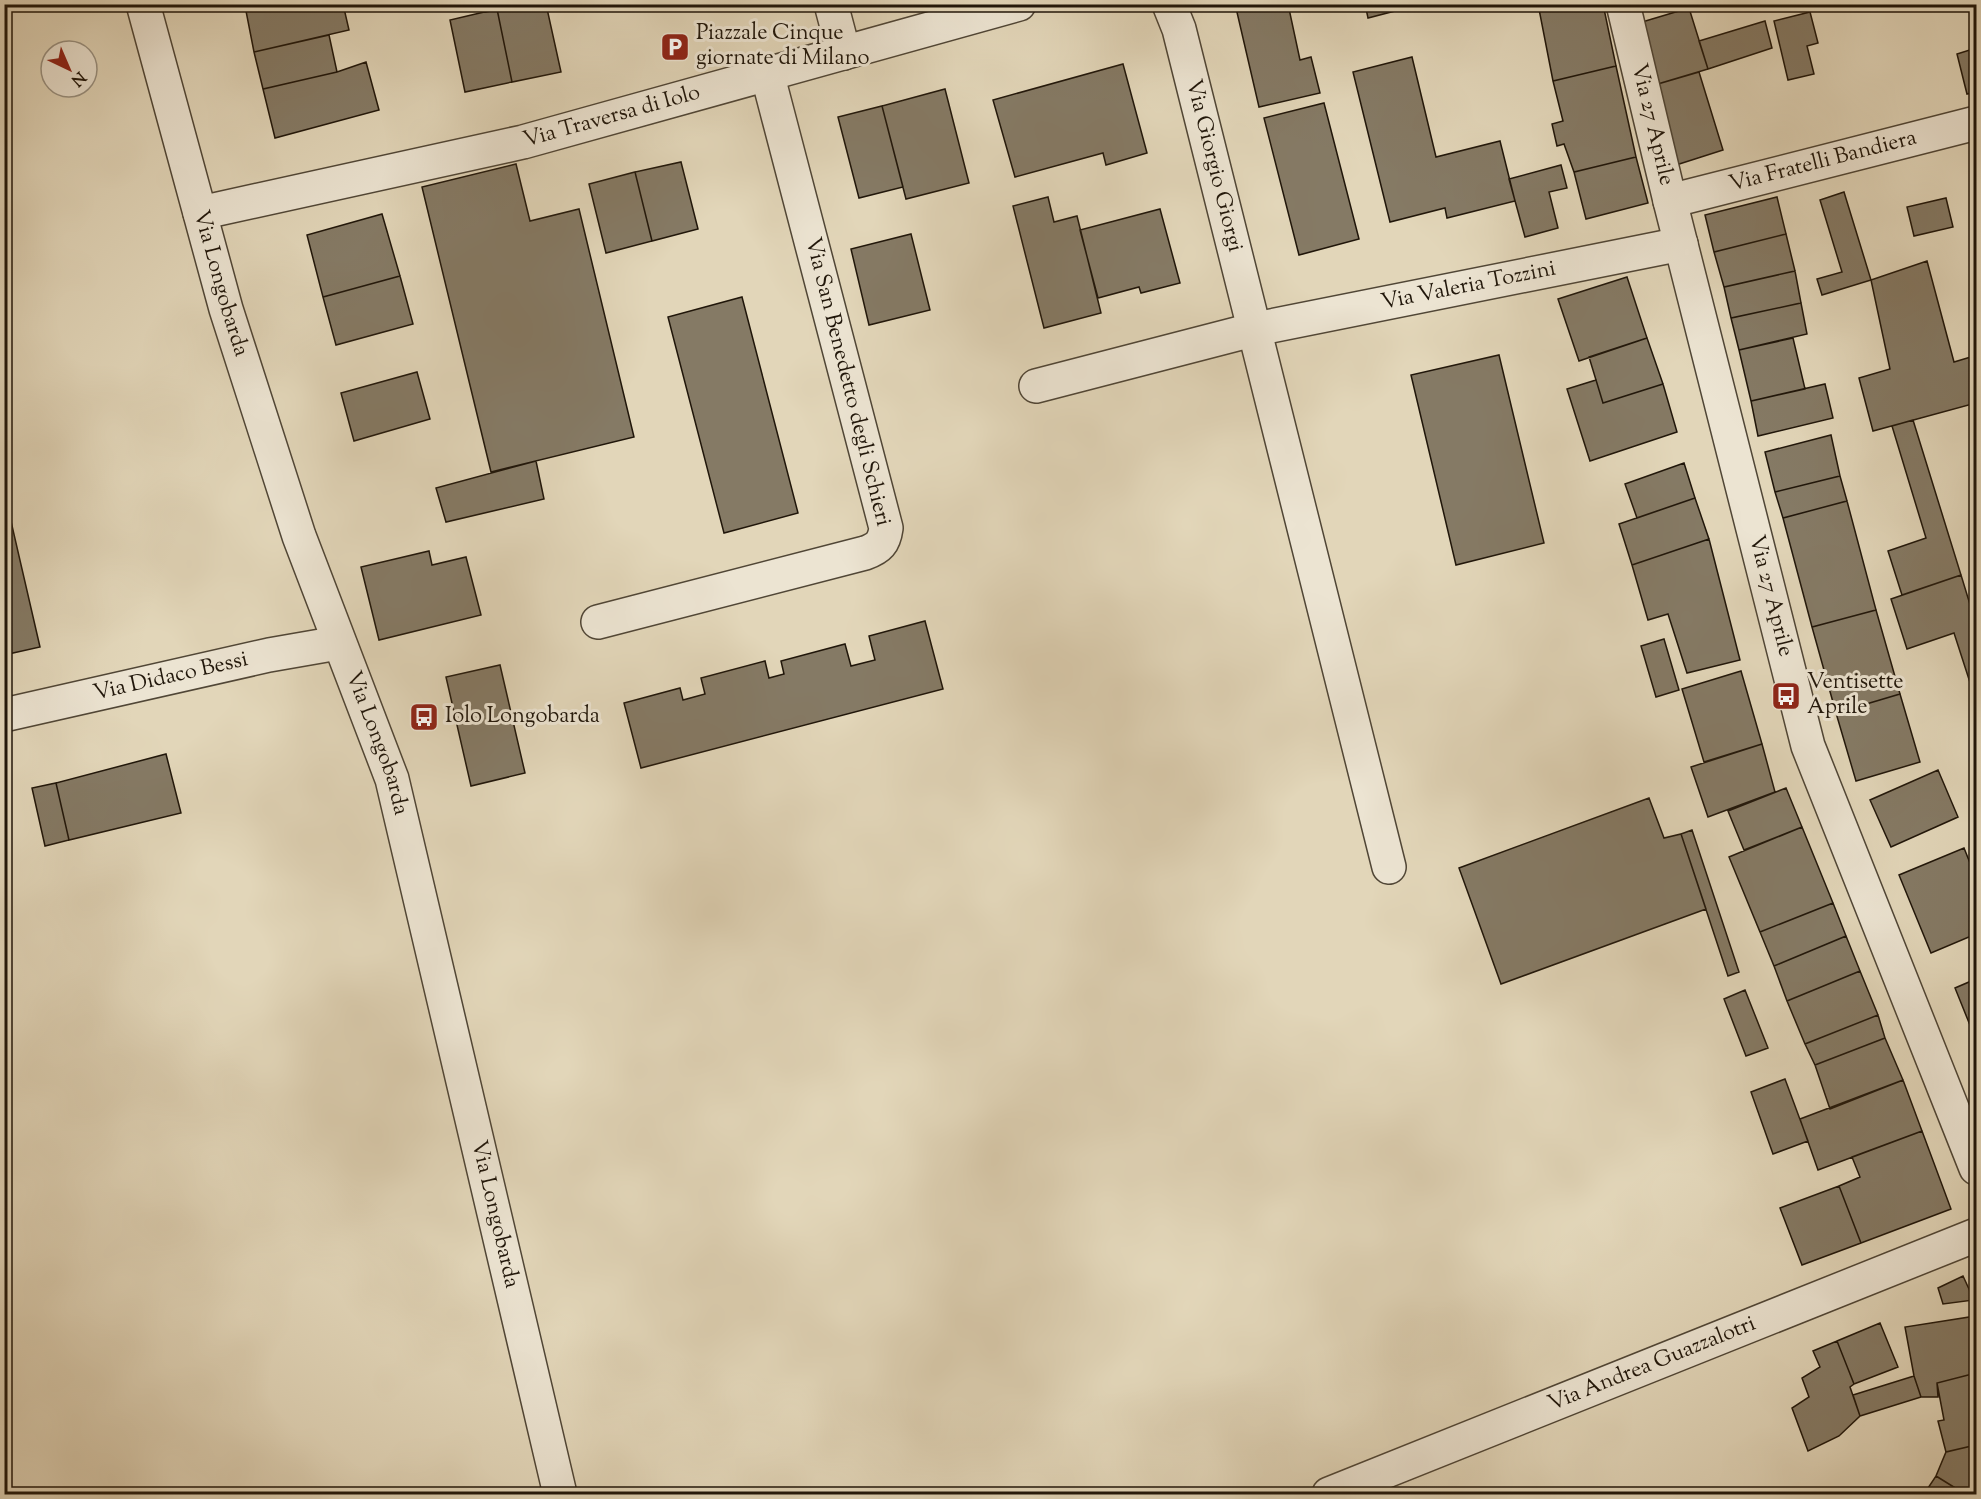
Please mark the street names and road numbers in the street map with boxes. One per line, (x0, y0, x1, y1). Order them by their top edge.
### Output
street label: Via 27 Aprile (1622, 61, 1682, 189)
street label: Via Giorgio Giorgi (1176, 76, 1250, 256)
street label: Via Traversa di Iolo (520, 77, 704, 157)
street label: Via Fratelli Bandiera (1726, 123, 1920, 201)
street label: Via Longobarda (184, 207, 256, 361)
street label: Via San Benedetto degli Schieri (796, 234, 898, 530)
street label: Via Valeria Tozzini (1378, 253, 1559, 320)
street label: Via 27 Aprile (1739, 532, 1801, 660)
street label: Via Didaco Bessi (90, 644, 251, 710)
street label: Via Longobarda (336, 667, 416, 818)
street label: Via Longobarda (461, 1137, 527, 1292)
street label: Via Andrea Guazzalotri (1543, 1309, 1761, 1421)

